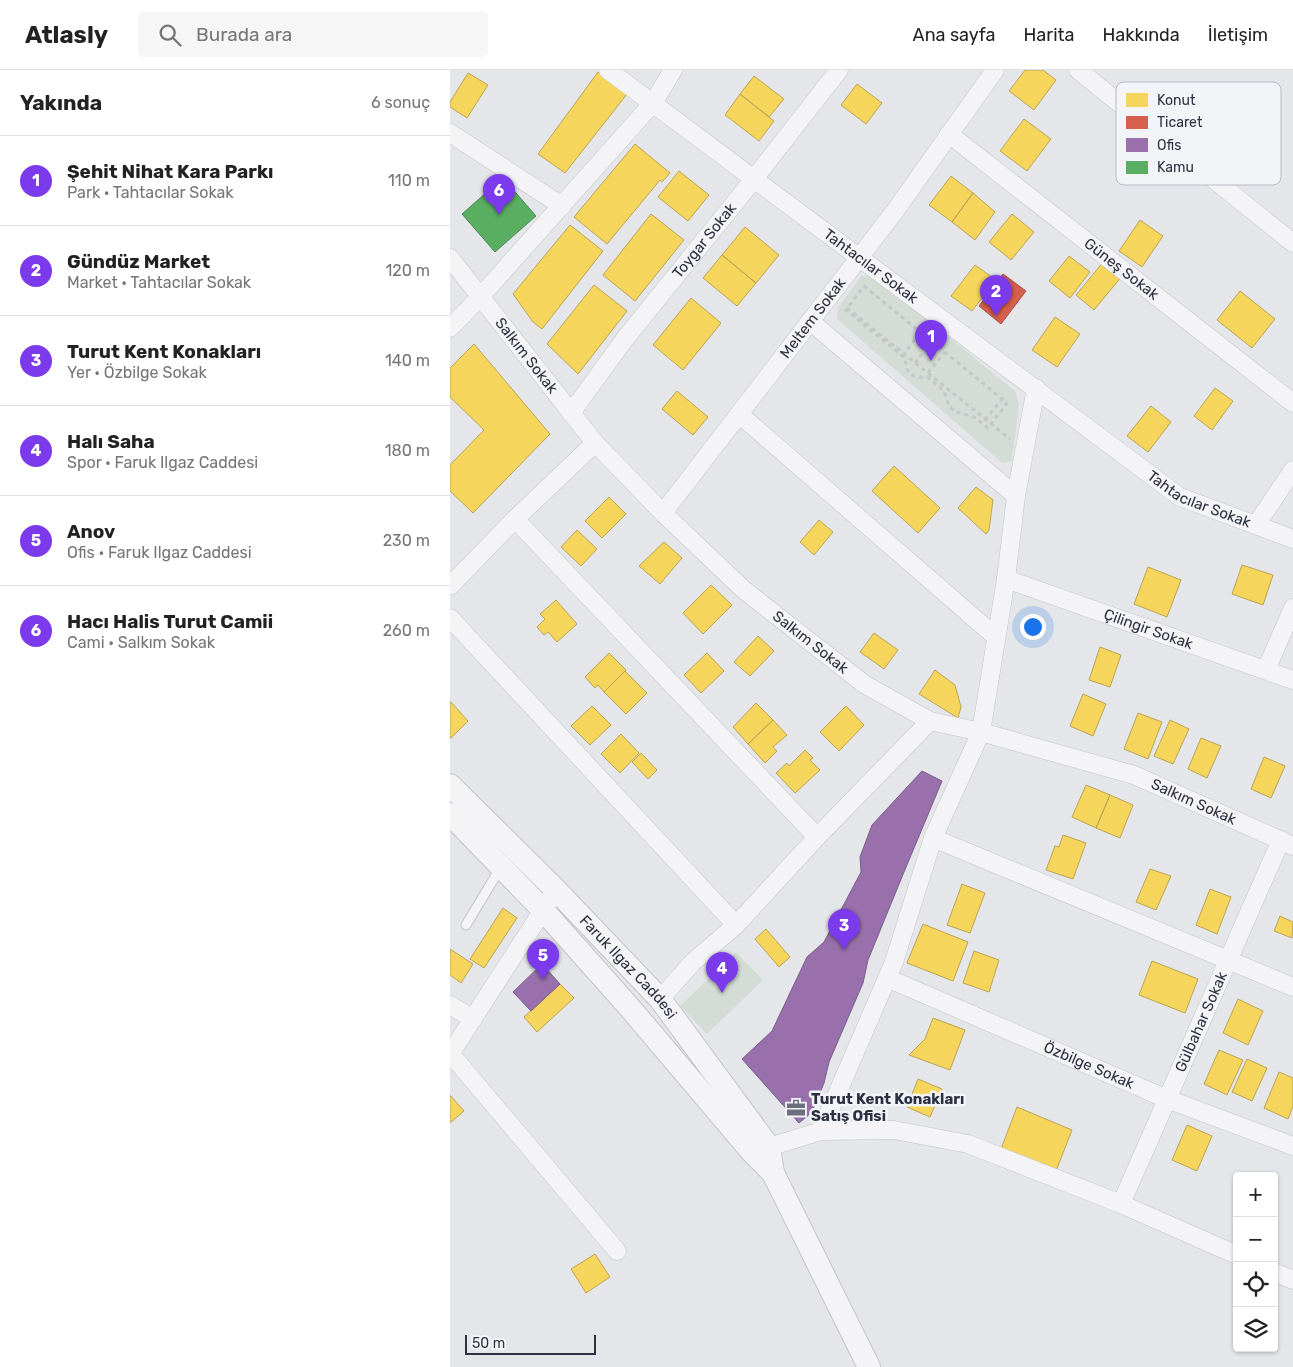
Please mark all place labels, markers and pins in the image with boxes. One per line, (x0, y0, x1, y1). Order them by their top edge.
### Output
pin: 6 (483, 174, 515, 215)
pin: 2 (980, 275, 1012, 316)
pin: 1 (915, 320, 947, 361)
pin: 3 (828, 909, 860, 950)
pin: 5 (527, 939, 559, 980)
pin: 4 (706, 952, 738, 993)
place label: Turut Kent Konakları Satış Ofisi (811, 1090, 964, 1125)
office icon: Turut Kent Konakları Satış Ofisi (785, 1097, 807, 1119)

